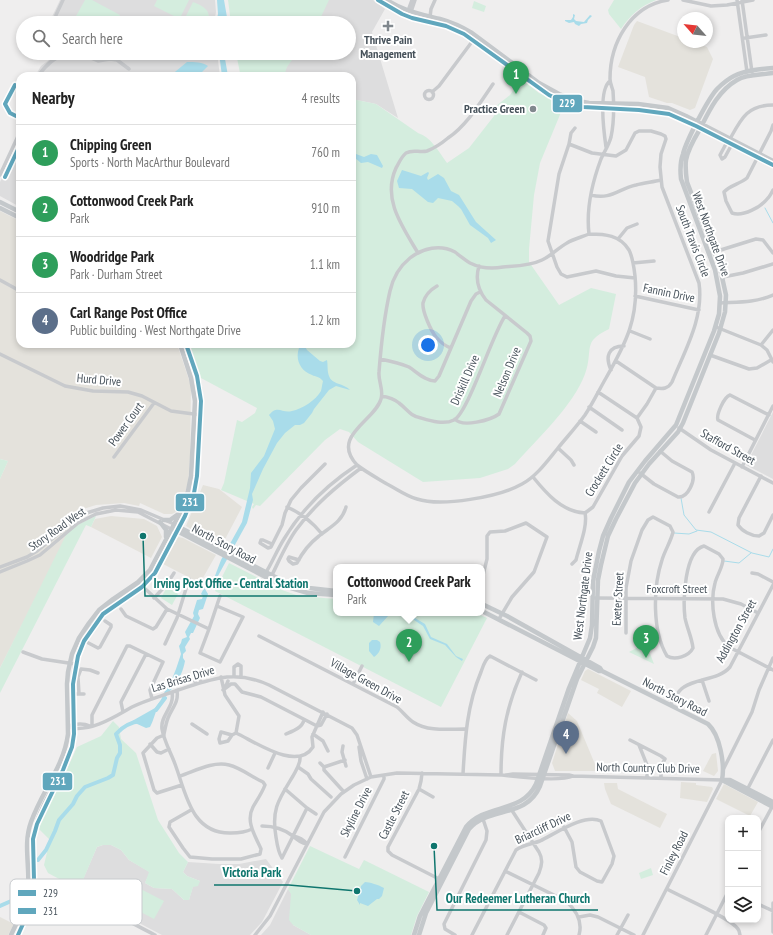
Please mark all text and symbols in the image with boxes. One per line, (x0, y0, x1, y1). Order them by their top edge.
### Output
north arrow (677, 12, 713, 48)
search box (16, 16, 356, 60)
marker: Thrive Pain Management (382, 20, 394, 32)
icon: search (30, 27, 52, 49)
text: Search here (62, 29, 123, 48)
place label: Thrive Pain Management (360, 32, 416, 61)
pin: 1 (503, 61, 529, 94)
text: Nearby (32, 87, 75, 109)
text: 4 results (301, 90, 340, 107)
line badge: 229 (552, 94, 583, 113)
text: 229 (559, 96, 575, 110)
place label: Practice Green (464, 101, 525, 116)
marker: Practice Green (528, 104, 538, 114)
text: Chipping Green (70, 135, 152, 154)
text: 1 (42, 144, 48, 161)
text: 760 m (311, 144, 340, 161)
text: Sports · North MacArthur Boulevard (70, 154, 230, 171)
street label: West Northgate Drive (689, 190, 734, 278)
text: Cottonwood Creek Park (70, 191, 193, 210)
text: 2 (42, 200, 48, 217)
text: 910 m (311, 200, 340, 217)
street label: South Travis Circle (673, 203, 714, 279)
text: Park (70, 210, 89, 227)
text: Woodridge Park (70, 247, 154, 266)
text: 3 (42, 256, 48, 273)
text: 1.1 km (310, 256, 340, 273)
text: Park · Durham Street (70, 266, 162, 283)
street label: Fannin Drive (642, 280, 696, 305)
text: Carl Range Post Office (70, 303, 187, 322)
text: 4 (42, 312, 48, 329)
text: 1.2 km (310, 312, 340, 329)
text: Public building · West Northgate Drive (70, 322, 241, 339)
your location (418, 335, 438, 355)
street label: Nelson Drive (489, 344, 524, 399)
street label: Driskill Drive (447, 352, 482, 407)
street label: Hurd Drive (76, 370, 122, 389)
street label: Power Court (105, 398, 147, 448)
street label: Stafford Street (698, 425, 759, 468)
street label: Crockett Circle (581, 440, 626, 499)
line badge: 231 (175, 493, 205, 512)
text: 231 (182, 495, 198, 509)
street label: Story Road West (25, 503, 89, 554)
street label: North Story Road (190, 520, 259, 567)
street label: West Northgate Drive (570, 551, 595, 641)
popup (333, 564, 485, 616)
callout: Irving Post Office - Central Station (145, 571, 317, 596)
street label: Exeter Street (609, 571, 626, 626)
text: Cottonwood Creek Park (347, 572, 471, 591)
text: Irving Post Office - Central Station (154, 575, 309, 592)
street label: Foxcroft Street (647, 581, 708, 596)
text: Park (347, 591, 367, 608)
street label: Addington Street (712, 596, 759, 665)
pin: 3 (633, 625, 659, 658)
pin: 2 (396, 629, 422, 662)
street label: Village Green Drive (327, 654, 405, 706)
street label: Las Brisas Drive (150, 662, 216, 695)
street label: North Story Road (640, 674, 710, 719)
pin: 4 (553, 721, 579, 754)
street label: North Country Club Drive (596, 759, 700, 776)
line badge: 231 (42, 772, 73, 791)
text: 231 (50, 774, 66, 788)
street label: Skyline Drive (337, 784, 375, 839)
street label: Castle Street (375, 787, 413, 842)
street label: Briarcliff Drive (513, 808, 573, 847)
map controls (725, 815, 761, 923)
button: + (725, 815, 761, 851)
street label: Finley Road (656, 828, 691, 877)
button: − (725, 851, 761, 887)
callout: Victoria Park (214, 860, 289, 885)
text: Victoria Park (222, 864, 282, 881)
legend (10, 879, 142, 925)
callout: Our Redeemer Lutheran Church (437, 885, 598, 910)
text: 229 (43, 886, 58, 900)
button: layers (725, 887, 761, 923)
text: Our Redeemer Lutheran Church (446, 890, 590, 907)
text: 231 (43, 904, 58, 918)

